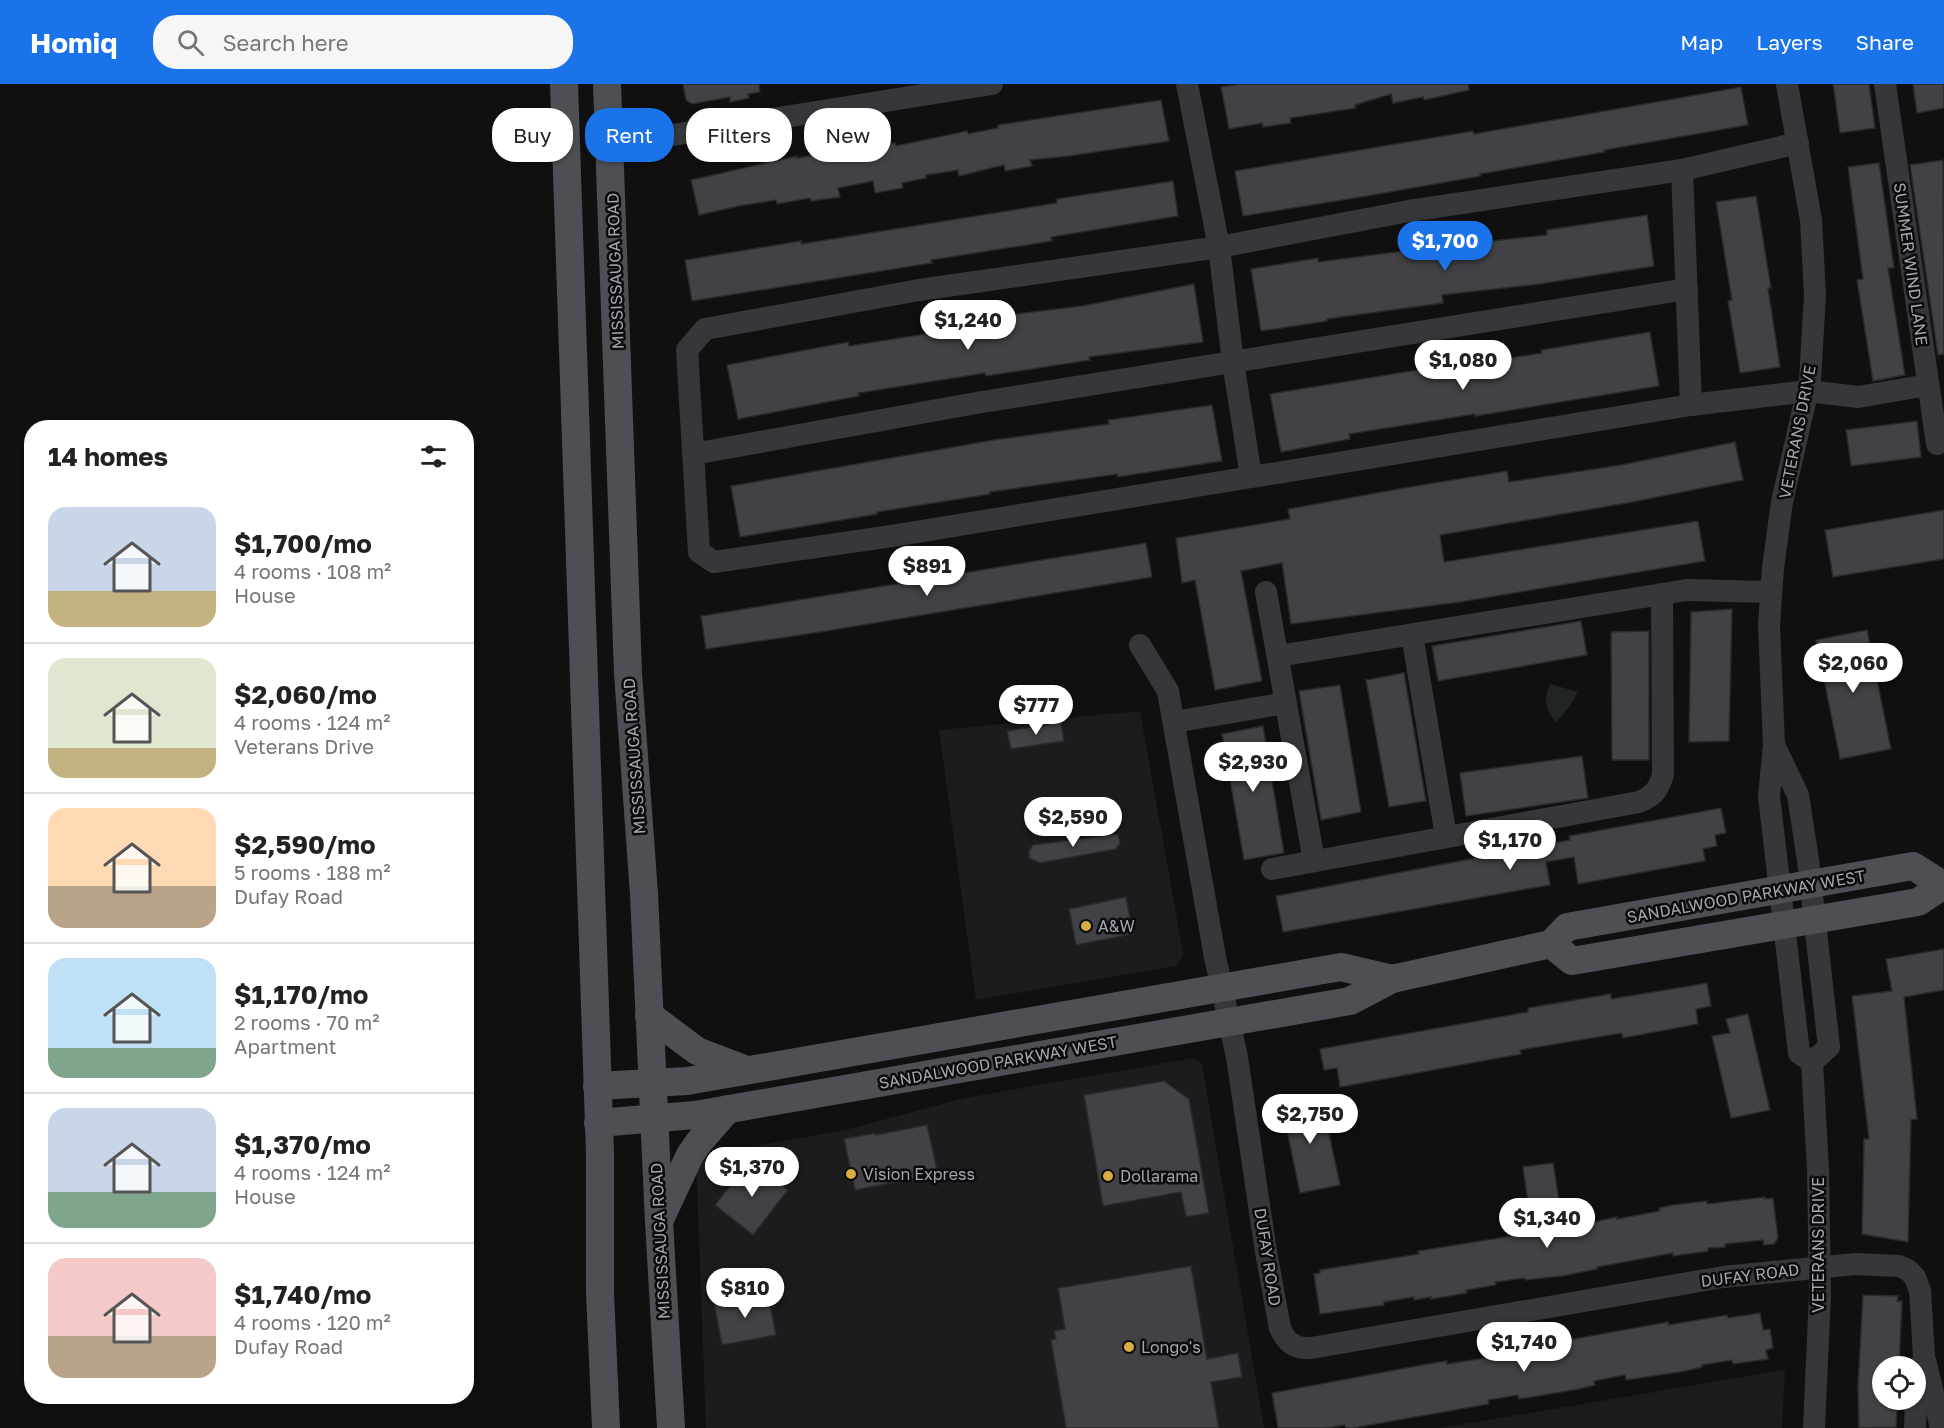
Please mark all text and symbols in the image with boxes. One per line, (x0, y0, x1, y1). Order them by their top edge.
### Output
search box (153, 15, 573, 69)
text: Homiq (30, 26, 117, 59)
icon: search (174, 26, 207, 59)
text: Search here (222, 29, 349, 56)
text: Map (1680, 29, 1723, 55)
text: Layers (1756, 29, 1823, 55)
text: Share (1856, 29, 1914, 55)
chip: Buy (492, 108, 573, 162)
chip: Rent (585, 108, 674, 162)
chip: Filters (686, 108, 792, 162)
chip: New (804, 108, 891, 162)
street label: SUMMER WIND LANE (1890, 181, 1932, 347)
street label: MISSISSAUGA ROAD (602, 192, 628, 350)
pin: $1,700 (1396, 221, 1494, 272)
text: $1,700 (1412, 228, 1479, 252)
pin: $1,240 (919, 300, 1017, 351)
text: $1,240 (934, 307, 1002, 331)
pin: $1,080 (1414, 340, 1512, 391)
text: $1,080 (1429, 347, 1497, 371)
street label: VETERANS DRIVE (1774, 363, 1820, 501)
icon: filters (417, 440, 450, 473)
text: 14 homes (48, 441, 168, 472)
text: $1,700/mo (234, 528, 372, 559)
icon: home (96, 531, 168, 603)
pin: $891 (891, 546, 963, 597)
text: $891 (902, 553, 952, 577)
text: 4 rooms · 108 m² (234, 559, 391, 583)
text: House (234, 583, 296, 607)
pin: $2,060 (1804, 643, 1902, 694)
text: $2,060 (1818, 650, 1888, 674)
street label: MISSISSAUGA ROAD (619, 677, 649, 835)
text: $2,060/mo (234, 679, 377, 710)
icon: home (96, 682, 168, 754)
pin: $777 (1000, 685, 1072, 736)
text: $777 (1013, 692, 1059, 716)
text: 4 rooms · 124 m² (234, 710, 391, 734)
text: Veterans Drive (234, 734, 374, 758)
pin: $2,930 (1204, 742, 1302, 793)
text: $2,930 (1218, 749, 1288, 773)
pin: $2,590 (1024, 797, 1122, 848)
text: $2,590 (1038, 804, 1108, 828)
pin: $1,170 (1461, 820, 1559, 871)
text: $1,170 (1478, 827, 1542, 851)
text: $2,590/mo (234, 829, 376, 860)
icon: home (96, 832, 168, 904)
text: 5 rooms · 188 m² (234, 860, 391, 884)
street label: SANDALWOOD PARKWAY WEST (1625, 865, 1867, 927)
text: Dufay Road (234, 884, 343, 908)
place label: A&W (1098, 916, 1135, 936)
marker: A&W (1079, 919, 1093, 933)
text: $1,170/mo (234, 979, 368, 1010)
icon: home (96, 982, 168, 1054)
text: 2 rooms · 70 m² (234, 1010, 379, 1034)
street label: SANDALWOOD PARKWAY WEST (877, 1031, 1119, 1093)
text: Apartment (234, 1034, 337, 1058)
pin: $2,750 (1261, 1094, 1359, 1145)
text: $2,750 (1276, 1101, 1344, 1125)
text: $1,370/mo (234, 1129, 371, 1160)
icon: home (96, 1132, 168, 1204)
pin: $1,370 (703, 1147, 801, 1198)
text: $1,370 (719, 1154, 785, 1178)
text: 4 rooms · 124 m² (234, 1160, 391, 1184)
street label: MISSISSAUGA ROAD (646, 1162, 674, 1320)
place label: Vision Express (863, 1164, 975, 1184)
place label: Dollarama (1120, 1166, 1198, 1186)
marker: Vision Express (844, 1167, 858, 1181)
marker: Dollarama (1101, 1169, 1115, 1183)
street label: VETERANS DRIVE (1808, 1177, 1828, 1313)
text: House (234, 1184, 296, 1208)
pin: $1,340 (1498, 1198, 1596, 1249)
text: $1,340 (1513, 1205, 1581, 1229)
street label: DUFAY ROAD (1250, 1206, 1286, 1308)
street label: DUFAY ROAD (1700, 1259, 1800, 1291)
pin: $810 (709, 1268, 781, 1319)
text: $810 (720, 1275, 770, 1299)
text: $1,740/mo (234, 1279, 371, 1310)
icon: home (96, 1282, 168, 1354)
text: 4 rooms · 120 m² (234, 1310, 391, 1334)
pin: $1,740 (1475, 1322, 1573, 1373)
text: $1,740 (1491, 1329, 1557, 1353)
text: Dufay Road (234, 1334, 343, 1358)
place label: Longo's (1141, 1337, 1201, 1357)
marker: Longo's (1122, 1340, 1136, 1354)
map controls (1872, 1356, 1926, 1410)
button: locate (1872, 1356, 1926, 1410)

